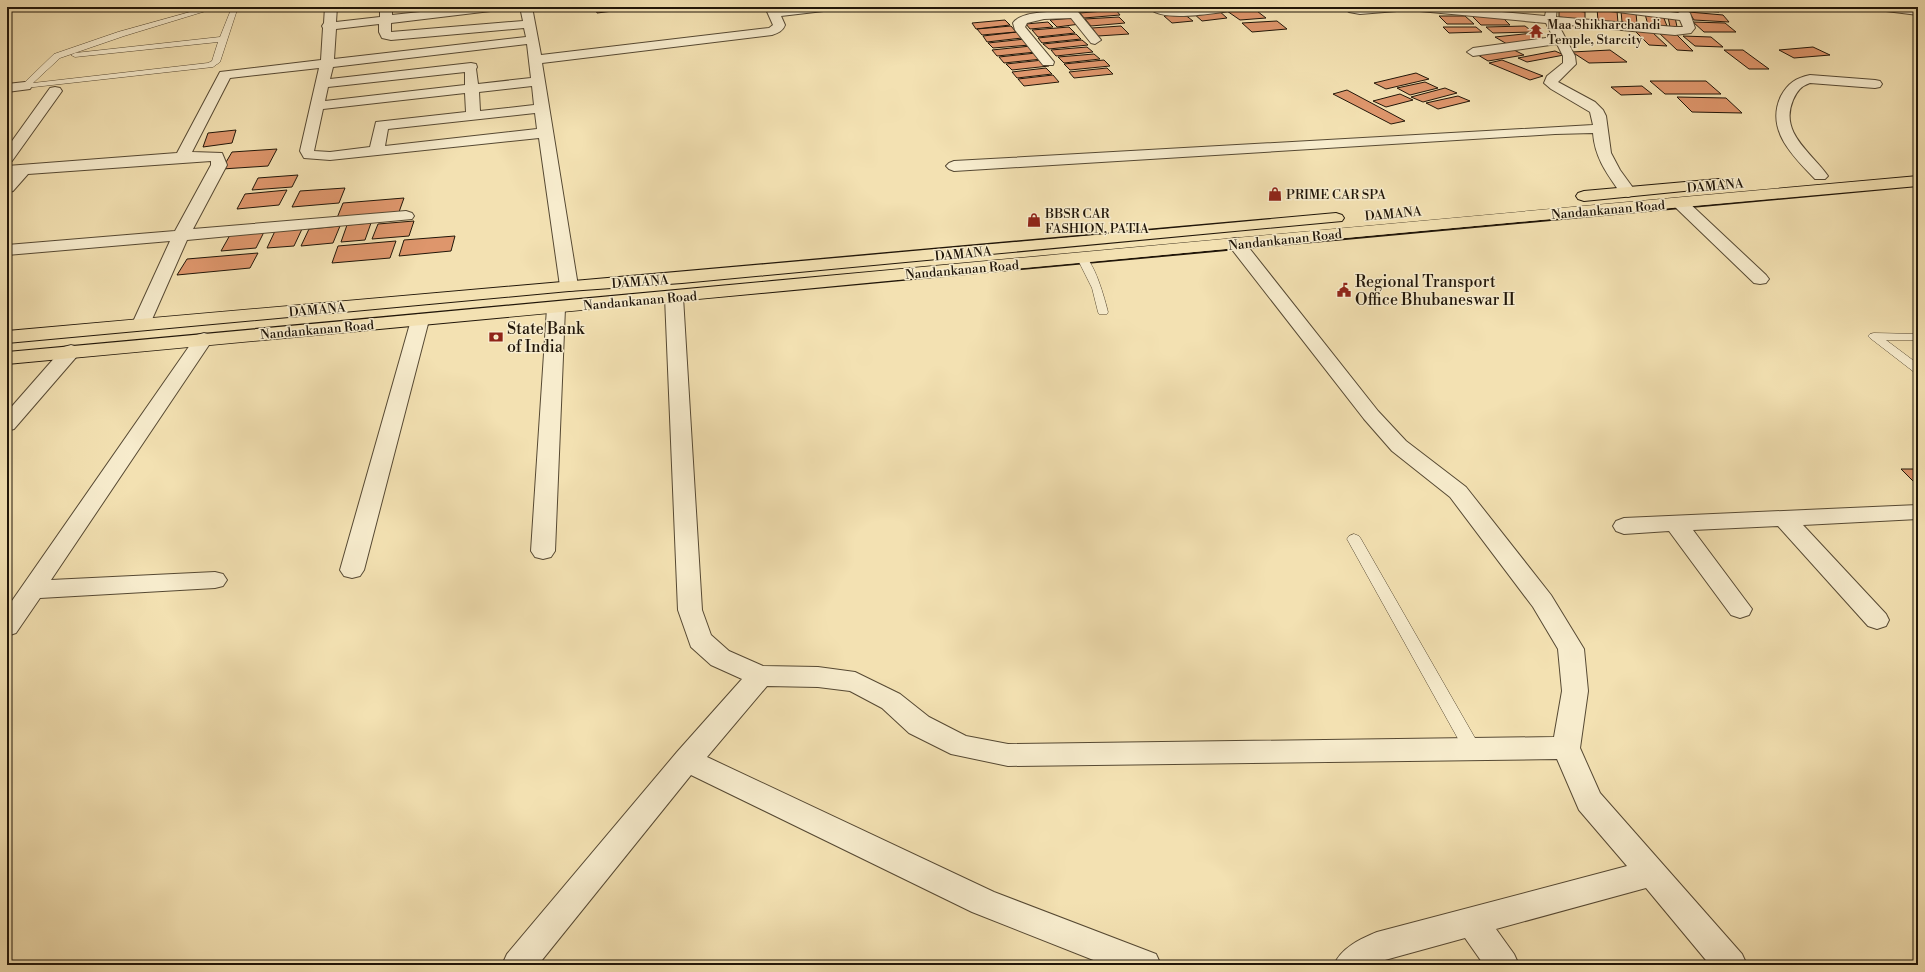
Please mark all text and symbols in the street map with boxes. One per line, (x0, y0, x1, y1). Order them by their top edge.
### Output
place label: Maa Shikharchandi Temple, Starcity (1547, 17, 1661, 48)
temple icon: Maa Shikharchandi Temple, Starcity (1528, 23, 1544, 39)
street label: DAMANA (1686, 175, 1745, 196)
shop icon: PRIME CAR SPA (1267, 186, 1283, 202)
place label: PRIME CAR SPA (1286, 187, 1387, 203)
street label: Nandankanan Road (1551, 197, 1666, 223)
street label: DAMANA (1364, 203, 1423, 224)
place label: BBSR CAR FASHION, PATIA (1044, 206, 1150, 237)
shop icon: BBSR CAR FASHION, PATIA (1026, 212, 1042, 228)
street label: Nandankanan Road (1227, 226, 1343, 254)
street label: DAMANA (934, 243, 993, 264)
street label: Nandankanan Road (905, 257, 1020, 283)
street label: DAMANA (611, 272, 670, 292)
place label: Regional Transport Office Bhubaneswar II (1355, 272, 1515, 310)
public building icon: Regional Transport Office Bhubaneswar II (1336, 282, 1352, 298)
street label: Nandankanan Road (583, 288, 698, 314)
street label: DAMANA (288, 299, 347, 320)
street label: Nandankanan Road (260, 317, 375, 343)
place label: State Bank of India (507, 319, 586, 357)
bank icon: State Bank of India (488, 329, 504, 345)

